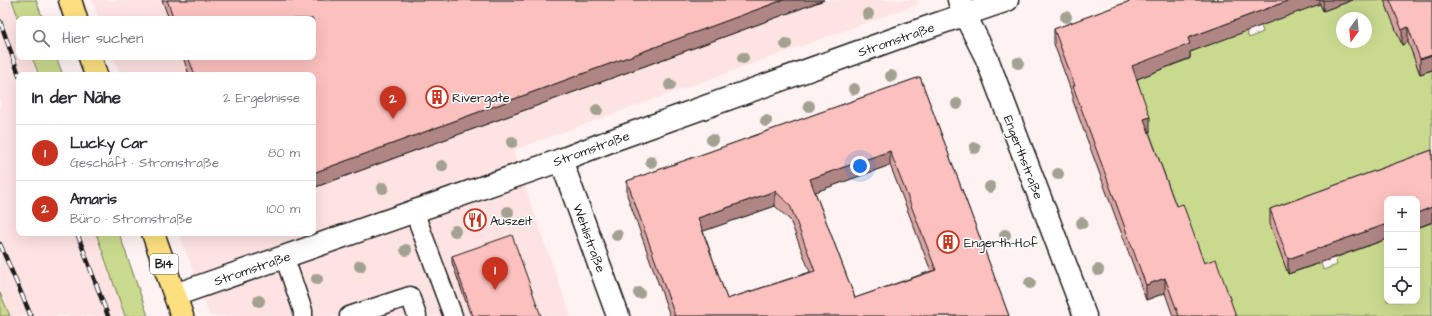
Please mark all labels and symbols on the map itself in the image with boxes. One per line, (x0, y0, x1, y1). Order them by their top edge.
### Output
north arrow (1336, 12, 1372, 48)
street label: Stromstraße (856, 18, 937, 61)
building icon: Rivergate (424, 84, 450, 110)
pin: 2 (380, 86, 406, 119)
place label: Rivergate (452, 89, 510, 108)
street label: Engerthstraße (998, 113, 1047, 202)
street label: Stromstraße (551, 127, 632, 171)
your location (850, 156, 870, 176)
street label: Wehlistraße (568, 202, 610, 275)
restaurant icon: Auszeit (462, 207, 488, 233)
place label: Auszeit (490, 212, 533, 230)
building icon: Engerth-Hof (935, 229, 961, 255)
place label: Engerth-Hof (964, 234, 1038, 253)
street label: Stromstraße (212, 247, 293, 290)
road number: B14 (150, 254, 178, 274)
pin: 1 (482, 257, 508, 290)

